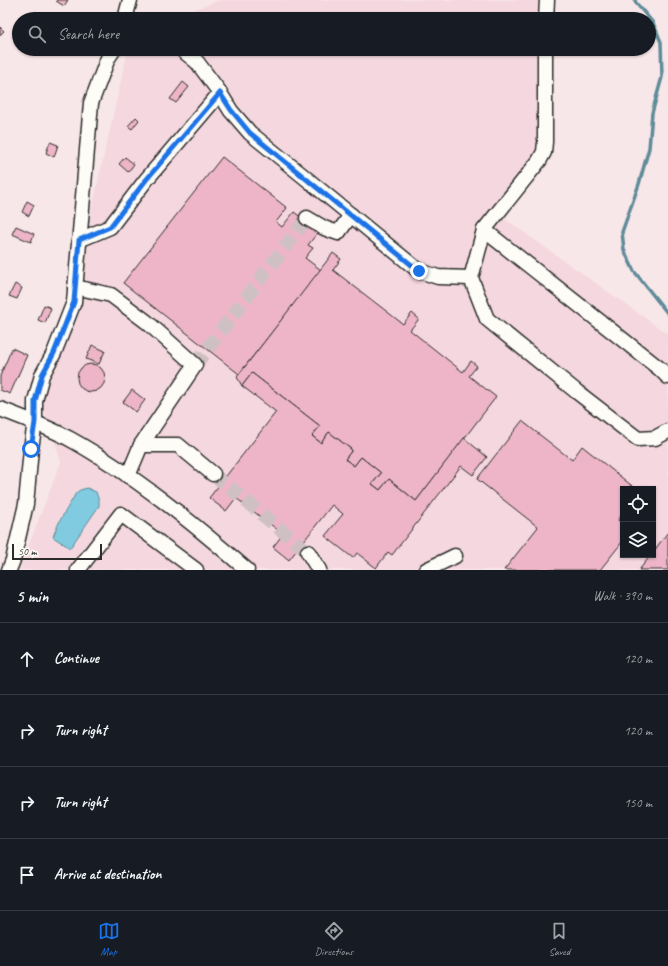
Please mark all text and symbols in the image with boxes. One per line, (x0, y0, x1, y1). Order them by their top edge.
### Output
search box (12, 12, 656, 56)
icon: search (26, 23, 48, 45)
text: Search here (58, 25, 119, 44)
route end (410, 262, 428, 280)
route start (22, 440, 40, 458)
map controls (620, 486, 656, 558)
button: locate (620, 486, 656, 522)
button: layers (620, 522, 656, 558)
scale bar (12, 542, 102, 561)
text: 50 m (18, 544, 37, 558)
text: 5 min (16, 586, 48, 607)
text: Walk · 390 m (593, 588, 652, 604)
icon: ahead (16, 648, 38, 670)
text: Continue (54, 649, 99, 668)
text: 120 m (624, 651, 652, 667)
icon: right (16, 720, 38, 742)
text: Turn right (54, 721, 107, 740)
text: 120 m (624, 723, 652, 739)
icon: right (16, 792, 38, 814)
text: Turn right (54, 793, 107, 812)
text: 150 m (624, 795, 652, 811)
icon: arrive (16, 864, 38, 886)
text: Arrive at destination (54, 865, 161, 884)
tab: Map (98, 920, 120, 958)
tab: Directions (315, 920, 353, 958)
tab: Saved (548, 920, 570, 958)

